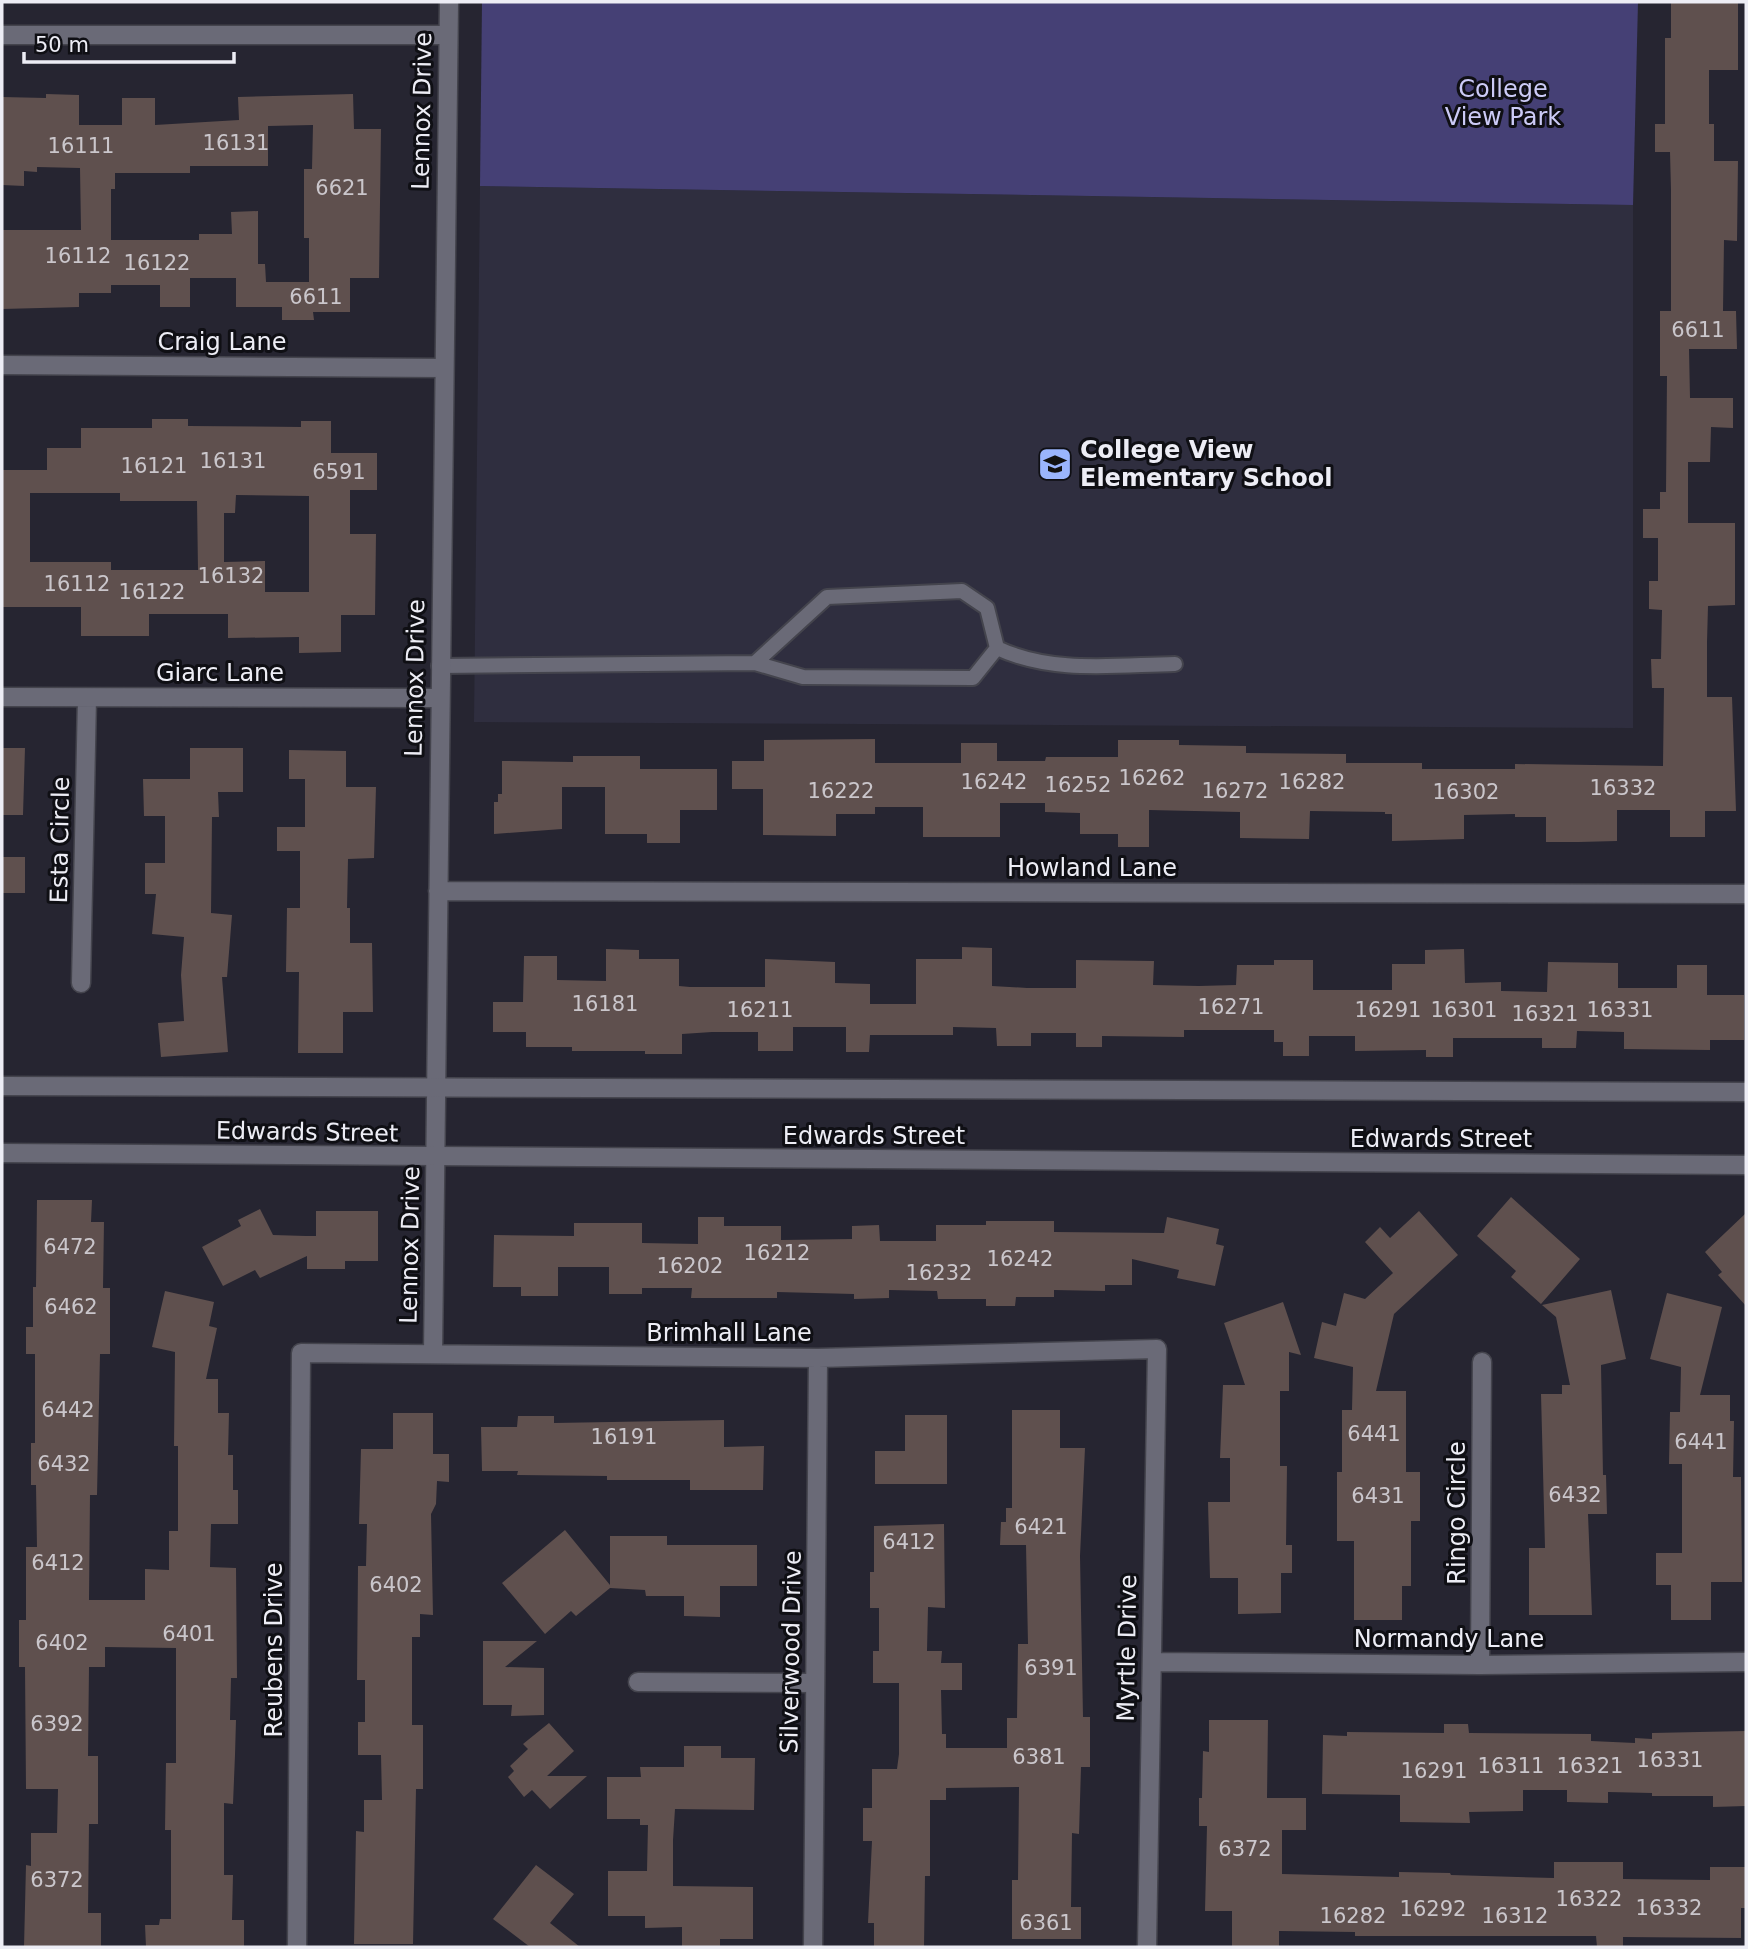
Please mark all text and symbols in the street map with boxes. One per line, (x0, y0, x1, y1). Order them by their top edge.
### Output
scale bar (24, 21, 234, 65)
street label: Lennox Drive (407, 32, 437, 190)
text: 50 m (35, 33, 89, 57)
park label: College View Park (1445, 75, 1561, 131)
house number: 16131 (203, 131, 269, 155)
house number: 16111 (48, 134, 114, 158)
house number: 6621 (315, 176, 369, 200)
house number: 16112 (45, 244, 111, 268)
house number: 16122 (124, 251, 190, 275)
house number: 6611 (289, 285, 343, 309)
house number: 6611 (1671, 318, 1725, 342)
street label: Craig Lane (158, 328, 286, 356)
place label: College View Elementary School (1080, 436, 1333, 492)
school or university icon: College View Elementary School (1036, 445, 1074, 483)
house number: 16131 (200, 449, 266, 473)
house number: 16121 (121, 454, 187, 478)
house number: 6591 (312, 460, 366, 484)
house number: 16132 (198, 564, 264, 588)
house number: 16112 (44, 572, 110, 596)
house number: 16122 (119, 580, 185, 604)
street label: Lennox Drive (400, 599, 430, 757)
street label: Giarc Lane (156, 659, 284, 687)
house number: 16262 (1119, 766, 1185, 790)
house number: 16242 (961, 770, 1027, 794)
house number: 16282 (1279, 770, 1345, 794)
house number: 16252 (1045, 773, 1111, 797)
street label: Esta Circle (45, 776, 75, 904)
house number: 16332 (1590, 776, 1656, 800)
house number: 16222 (808, 779, 874, 803)
house number: 16272 (1202, 779, 1268, 803)
house number: 16302 (1433, 780, 1499, 804)
street label: Howland Lane (1007, 854, 1177, 882)
house number: 16181 (572, 992, 638, 1016)
house number: 16271 (1198, 995, 1264, 1019)
house number: 16211 (727, 998, 793, 1022)
house number: 16291 (1355, 998, 1421, 1022)
house number: 16301 (1431, 998, 1497, 1022)
house number: 16331 (1587, 998, 1653, 1022)
house number: 16321 (1512, 1002, 1578, 1026)
street label: Edwards Street (216, 1116, 398, 1148)
street label: Edwards Street (783, 1122, 965, 1150)
street label: Edwards Street (1350, 1125, 1532, 1153)
street label: Lennox Drive (395, 1166, 425, 1324)
house number: 6472 (43, 1235, 97, 1259)
house number: 16212 (744, 1241, 810, 1265)
house number: 16242 (987, 1247, 1053, 1271)
house number: 16202 (657, 1254, 723, 1278)
house number: 16232 (906, 1261, 972, 1285)
house number: 6462 (44, 1295, 98, 1319)
street label: Brimhall Lane (646, 1319, 812, 1347)
house number: 6442 (41, 1398, 95, 1422)
house number: 6441 (1347, 1422, 1401, 1446)
house number: 16191 (591, 1425, 657, 1449)
house number: 6441 (1674, 1430, 1728, 1454)
street label: Ringo Circle (1443, 1441, 1471, 1585)
house number: 6432 (37, 1452, 91, 1476)
house number: 6432 (1548, 1483, 1602, 1507)
house number: 6431 (1351, 1484, 1405, 1508)
house number: 6421 (1014, 1515, 1068, 1539)
house number: 6412 (882, 1530, 936, 1554)
street label: Silverwood Drive (775, 1550, 807, 1754)
house number: 6412 (31, 1551, 85, 1575)
street label: Reubens Drive (260, 1563, 288, 1737)
house number: 6402 (369, 1573, 423, 1597)
street label: Myrtle Drive (1112, 1574, 1142, 1722)
house number: 6401 (162, 1622, 216, 1646)
street label: Normandy Lane (1354, 1625, 1544, 1653)
house number: 6402 (35, 1631, 89, 1655)
house number: 6391 (1024, 1656, 1078, 1680)
house number: 6392 (30, 1712, 84, 1736)
house number: 6381 (1012, 1745, 1066, 1769)
house number: 16331 (1637, 1748, 1703, 1772)
house number: 16311 (1478, 1754, 1544, 1778)
house number: 16321 (1557, 1754, 1623, 1778)
house number: 16291 (1401, 1759, 1467, 1783)
house number: 6372 (1218, 1837, 1272, 1861)
house number: 6372 (30, 1868, 84, 1892)
house number: 16322 (1556, 1887, 1622, 1911)
house number: 16332 (1636, 1896, 1702, 1920)
house number: 16292 (1400, 1897, 1466, 1921)
house number: 16282 (1320, 1904, 1386, 1928)
house number: 16312 (1482, 1904, 1548, 1928)
house number: 6361 (1019, 1911, 1073, 1935)

